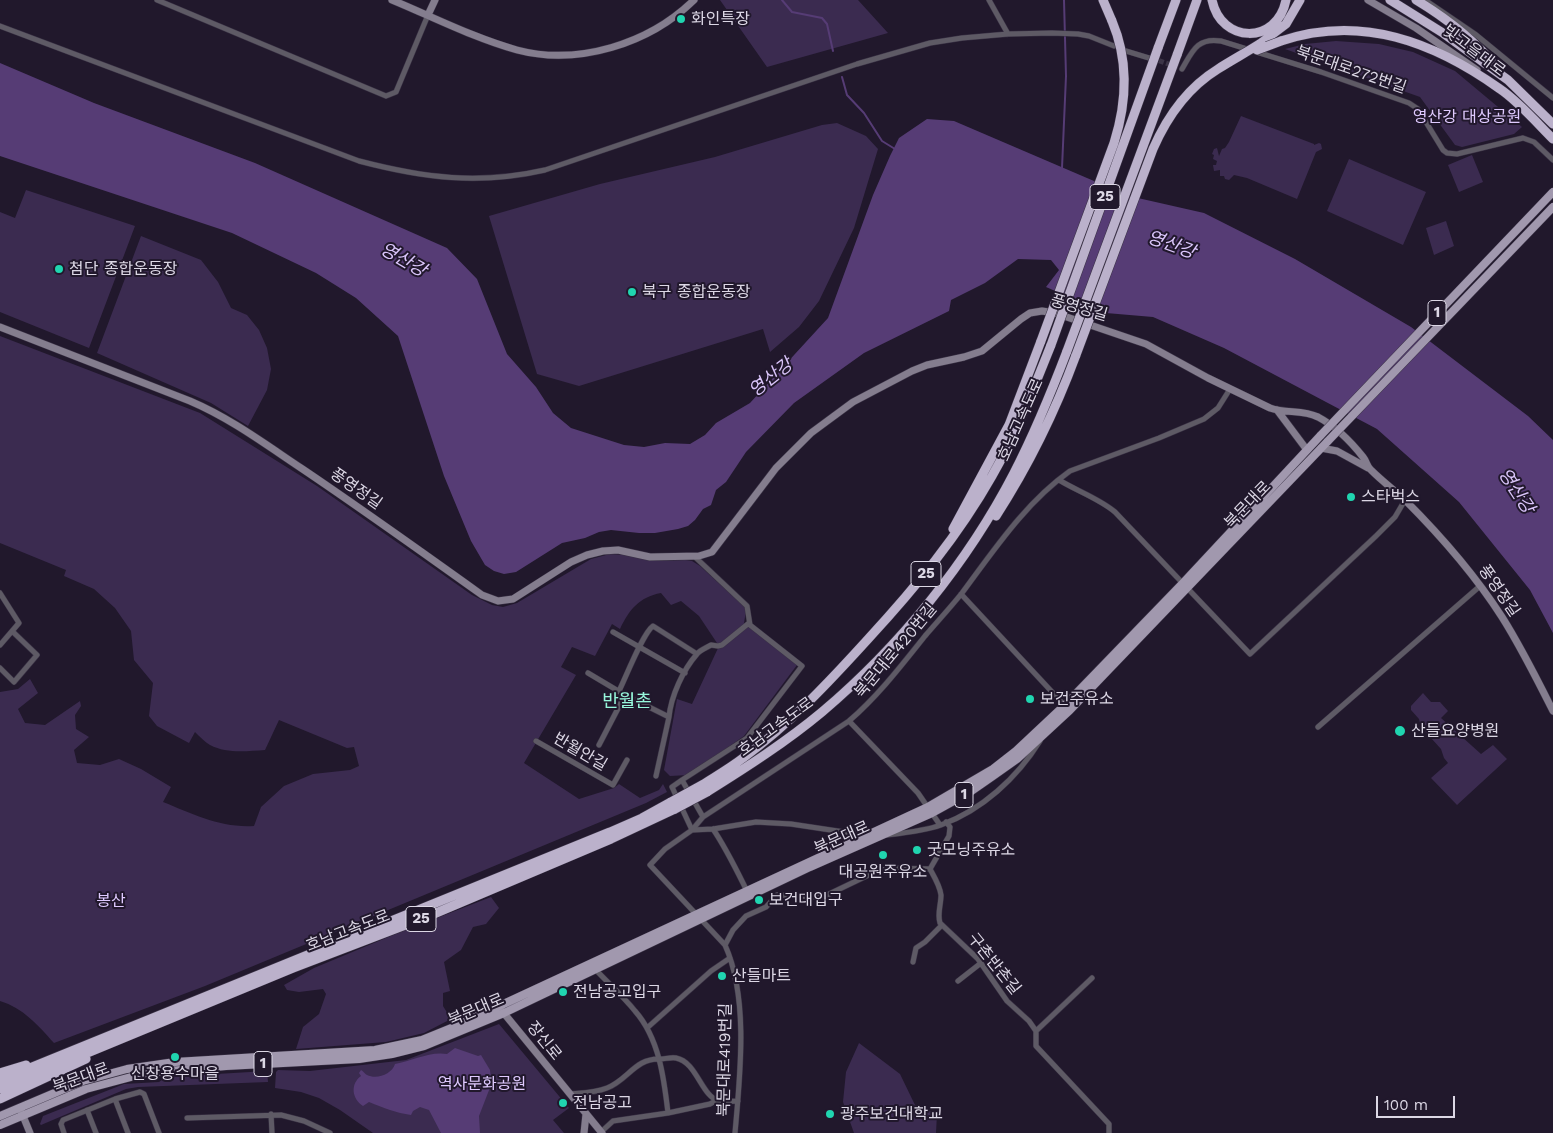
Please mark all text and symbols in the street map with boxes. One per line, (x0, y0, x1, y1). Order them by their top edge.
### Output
place label: 화인특장 (691, 9, 750, 29)
marker: 화인특장 (675, 13, 687, 25)
street label: 빛고을대로 (1439, 21, 1509, 81)
street label: 북문대로272번길 (1293, 42, 1409, 98)
park label: 영산강 대상공원 (1413, 107, 1521, 127)
road number: 25 (1090, 184, 1120, 210)
water label: 영산강 (1144, 226, 1198, 264)
water label: 영산강 (376, 238, 430, 282)
place label: 첨단 종합운동장 (69, 259, 177, 279)
marker: 첨단 종합운동장 (53, 263, 65, 275)
place label: 북구 종합운동장 (642, 282, 750, 302)
marker: 북구 종합운동장 (626, 286, 638, 298)
street label: 풍영정길 (1048, 291, 1110, 325)
road number: 1 (1428, 300, 1446, 326)
water label: 영산강 (745, 354, 797, 402)
street label: 호남고속도로 (994, 376, 1048, 464)
street label: 풍영정길 (326, 464, 386, 514)
water label: 영산강 (1493, 464, 1539, 518)
street label: 북문대로 (1221, 477, 1275, 533)
place label: 스타벅스 (1361, 487, 1420, 507)
marker: 스타벅스 (1345, 491, 1357, 503)
street label: 풍영정길 (1474, 561, 1524, 621)
road number: 25 (911, 562, 941, 586)
street label: 북문대로420번길 (851, 600, 941, 702)
place label: 보건주유소 (1040, 689, 1114, 709)
district label: 반월촌 (602, 691, 652, 713)
street label: 호남고속도로 (735, 693, 817, 761)
marker: 보건주유소 (1024, 693, 1036, 705)
place label: 산들요양병원 (1411, 721, 1499, 741)
marker: 산들요양병원 (1393, 724, 1407, 738)
street label: 반월안길 (550, 729, 610, 775)
road number: 1 (955, 782, 973, 808)
street label: 북문대로 (811, 817, 873, 859)
place label: 굿모닝주유소 (927, 840, 1015, 860)
marker: 굿모닝주유소 (911, 844, 923, 856)
marker: 대공원주유소 (877, 849, 889, 861)
place label: 대공원주유소 (839, 862, 927, 882)
place label: 보건대입구 (769, 890, 843, 910)
park label: 봉산 (96, 891, 126, 911)
marker: 보건대입구 (753, 894, 765, 906)
street label: 호남고속도로 (303, 906, 393, 956)
road number: 25 (406, 906, 436, 932)
street label: 구촌반촌길 (963, 929, 1025, 999)
place label: 산들마트 (732, 966, 791, 986)
marker: 산들마트 (716, 970, 728, 982)
place label: 전남공고입구 (573, 982, 661, 1002)
marker: 전남공고입구 (557, 986, 569, 998)
street label: 북문대로 (445, 990, 507, 1030)
street label: 북문대로419번길 (714, 1003, 736, 1117)
street label: 장신로 (523, 1018, 565, 1064)
marker: 신창용수마을 (169, 1051, 181, 1063)
road number: 1 (254, 1052, 272, 1076)
street label: 북문대로 (50, 1059, 112, 1097)
place label: 신창용수마을 (131, 1064, 219, 1084)
park label: 역사문화공원 (438, 1074, 526, 1094)
scale bar (1378, 1086, 1457, 1118)
place label: 전남공고 (573, 1093, 632, 1113)
text: 100 m (1384, 1096, 1428, 1114)
marker: 전남공고 (557, 1097, 569, 1109)
place label: 광주보건대학교 (840, 1104, 943, 1124)
marker: 광주보건대학교 (824, 1108, 836, 1120)

